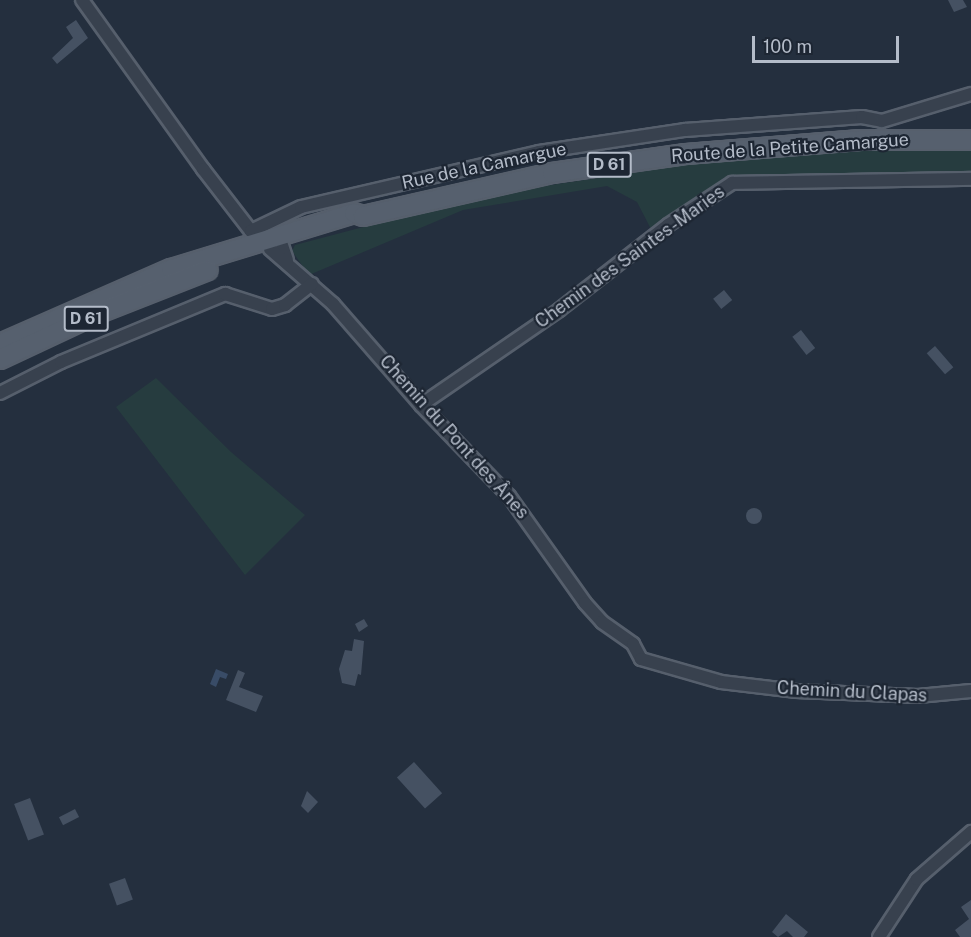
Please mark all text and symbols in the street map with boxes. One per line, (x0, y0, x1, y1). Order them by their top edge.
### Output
scale bar (755, 24, 902, 62)
text: 100 m (763, 36, 812, 57)
street label: Route de la Petite Camargue (670, 129, 910, 167)
street label: Rue de la Camargue (400, 138, 568, 194)
road number: D 61 (586, 152, 632, 178)
street label: Chemin des Saintes-Maries (531, 181, 729, 333)
road number: D 61 (64, 306, 109, 332)
street label: Chemin du Pont des Ânes (375, 351, 533, 523)
street label: Chemin du Clapas (776, 677, 928, 707)

